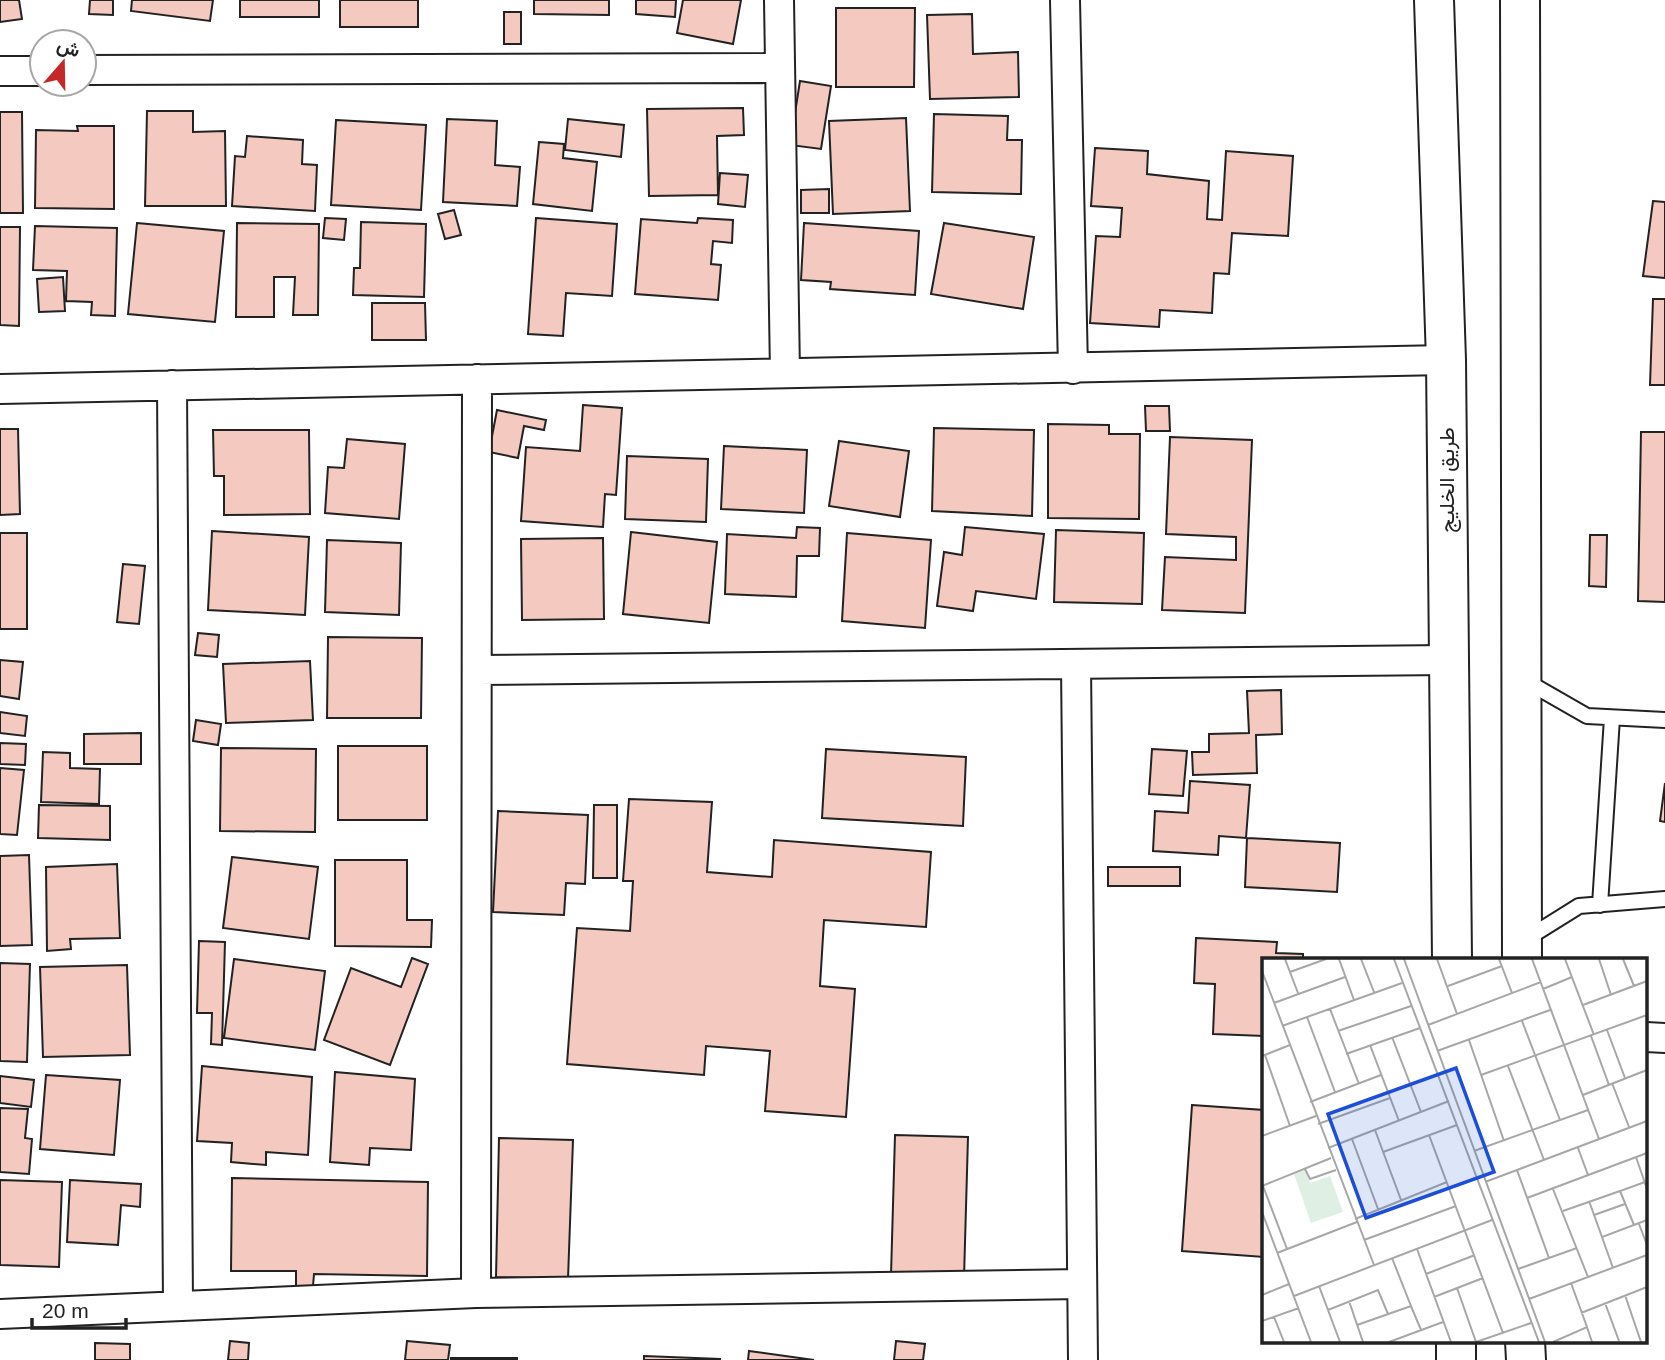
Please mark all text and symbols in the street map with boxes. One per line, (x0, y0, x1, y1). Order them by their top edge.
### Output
north arrow (28, 28, 98, 98)
text: ش (54, 34, 83, 62)
street label: طريق الخليج (1435, 427, 1461, 533)
inset map (1262, 958, 1648, 1342)
scale bar (32, 1286, 126, 1330)
text: 20 m (42, 1299, 89, 1322)

